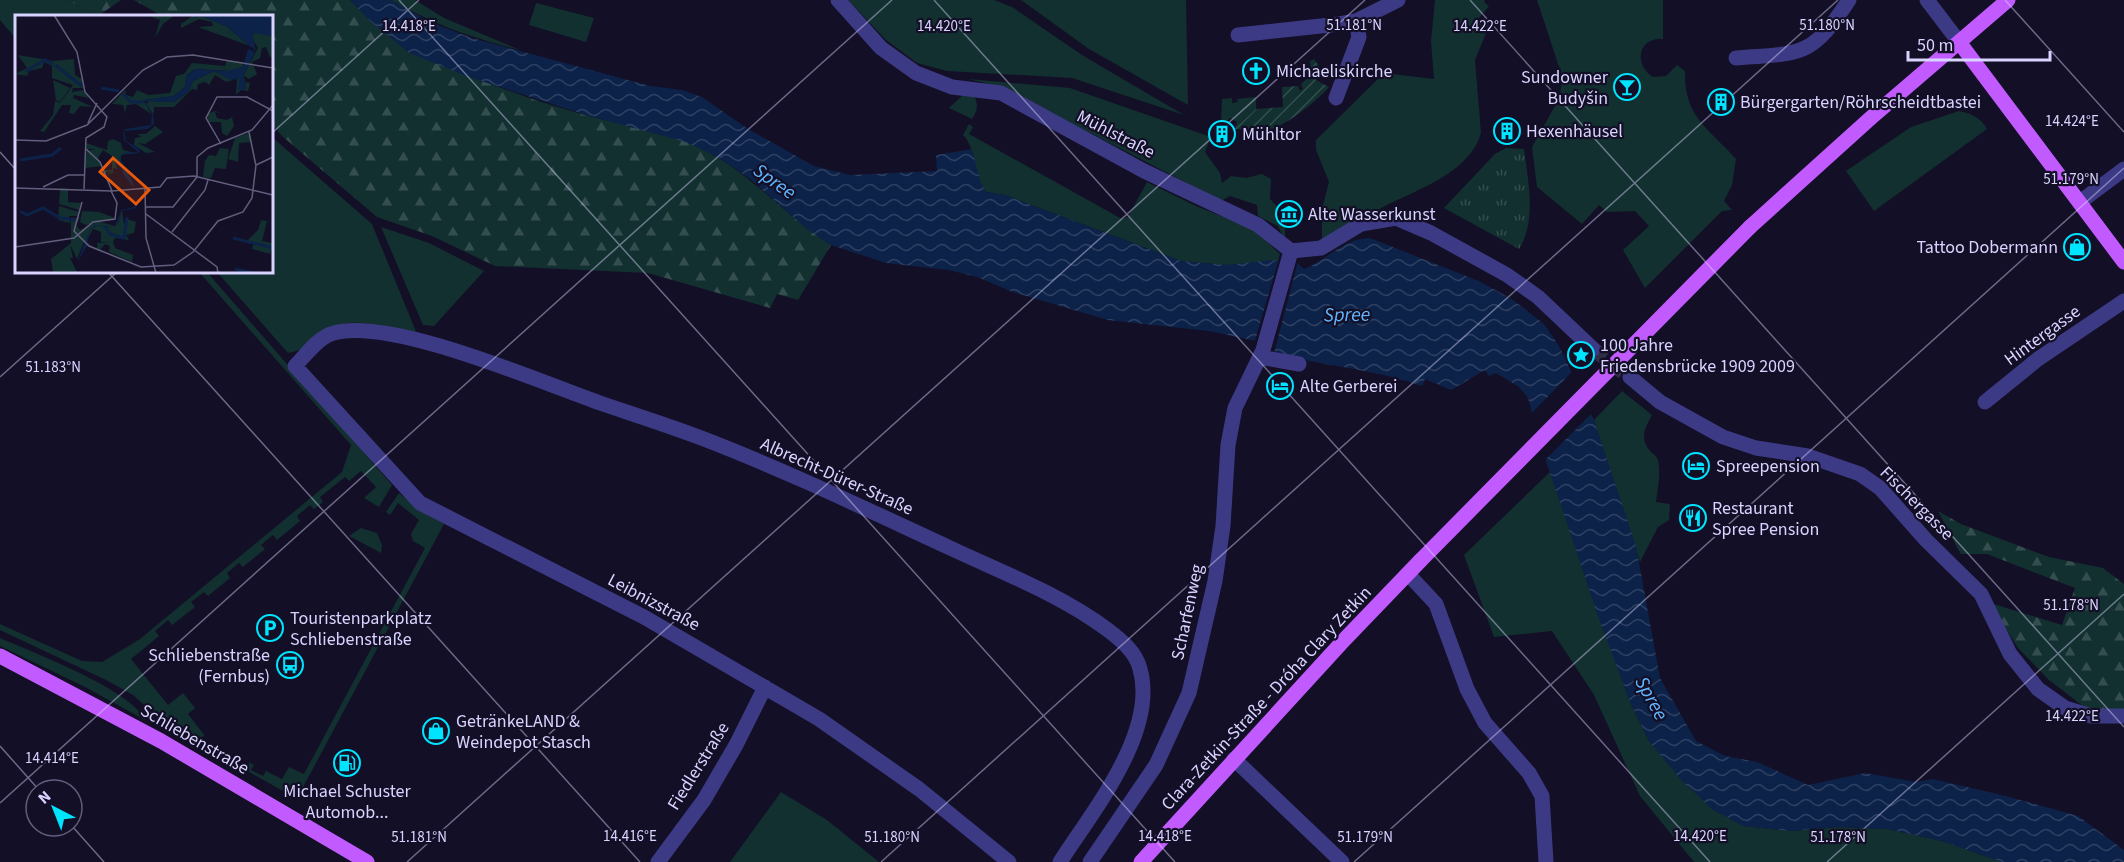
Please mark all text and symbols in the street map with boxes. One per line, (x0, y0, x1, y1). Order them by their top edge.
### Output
inset map (15, 15, 273, 273)
text: 51.181°N (1326, 15, 1382, 36)
text: 51.180°N (1799, 15, 1855, 36)
text: 14.418°E (382, 16, 436, 37)
text: 14.420°E (917, 16, 971, 37)
text: 14.422°E (1453, 16, 1507, 37)
scale bar (1908, 24, 2050, 62)
text: 50 m (1917, 33, 1953, 58)
church icon: Michaeliskirche (1241, 56, 1271, 86)
place label: Michaeliskirche (1276, 59, 1392, 84)
place label: Sundowner Budyšin (1521, 65, 1609, 111)
bar icon: Sundowner Budyšin (1612, 72, 1642, 102)
building icon: Bürgergarten/Röhrscheidtbastei (1706, 87, 1736, 117)
place label: Bürgergarten/Röhrscheidtbastei (1740, 90, 1981, 115)
street label: Mühlstraße (1072, 104, 1159, 165)
text: 14.424°E (2045, 111, 2099, 132)
building icon: Hexenhäusel (1492, 116, 1522, 146)
building icon: Mühltor (1207, 119, 1237, 149)
place label: Hexenhäusel (1526, 119, 1623, 144)
place label: Mühltor (1242, 122, 1302, 147)
water label: Spree (747, 157, 802, 207)
text: 51.179°N (2043, 169, 2099, 190)
museum icon: Alte Wasserkunst (1274, 199, 1304, 229)
place label: Alte Wasserkunst (1308, 202, 1435, 227)
shop icon: Tattoo Dobermann (2062, 232, 2092, 262)
place label: Tattoo Dobermann (1917, 235, 2058, 260)
street label: Hintergasse (1999, 299, 2086, 372)
water label: Spree (1323, 301, 1371, 329)
place label: 100 Jahre Friedensbrücke 1909 2009 (1600, 333, 1795, 379)
place icon: 100 Jahre Friedensbrücke 1909 2009 (1566, 340, 1596, 370)
text: 51.183°N (25, 357, 81, 378)
hotel icon: Alte Gerberei (1265, 371, 1295, 401)
place label: Alte Gerberei (1300, 374, 1397, 399)
street label: Albrecht-Dürer-Straße (756, 431, 917, 521)
hotel icon: Spreepension (1681, 451, 1711, 481)
place label: Spreepension (1716, 454, 1820, 479)
street label: Fischergasse (1874, 461, 1959, 546)
place label: Restaurant Spree Pension (1712, 496, 1819, 542)
restaurant icon: Restaurant Spree Pension (1678, 503, 1708, 533)
street label: Scharfenweg (1165, 562, 1210, 662)
street label: Leibnizstraße (603, 568, 704, 637)
street label: Clara-Zetkin-Straße - Dróha Clary Zetkin (1156, 581, 1377, 816)
text: 51.178°N (2043, 595, 2099, 616)
place label: Touristenparkplatz Schliebenstraße (290, 606, 432, 652)
parking icon: Touristenparkplatz Schliebenstraße (255, 613, 285, 643)
place label: Schliebenstraße (Fernbus) (148, 643, 270, 689)
bus stop icon: Schliebenstraße (Fernbus) (275, 650, 305, 680)
water label: Spree (1628, 671, 1675, 726)
street label: Schliebenstraße (136, 698, 254, 781)
text: 14.422°E (2045, 706, 2099, 727)
place label: GetränkeLAND & Weindepot Stasch (456, 709, 591, 755)
shop icon: GetränkeLAND & Weindepot Stasch (421, 716, 451, 746)
street label: Fiedlerstraße (661, 717, 735, 815)
text: 14.414°E (25, 748, 79, 769)
fuel station icon: Michael Schuster Automob... (332, 748, 362, 778)
north arrow (24, 778, 84, 838)
place label: Michael Schuster Automob... (283, 779, 411, 825)
text: N (33, 786, 56, 809)
text: 14.416°E (603, 826, 657, 847)
text: 14.418°E (1138, 826, 1192, 847)
text: 14.420°E (1673, 826, 1727, 847)
text: 51.181°N (391, 827, 447, 848)
text: 51.180°N (864, 827, 920, 848)
text: 51.179°N (1337, 827, 1393, 848)
text: 51.178°N (1810, 827, 1866, 848)

